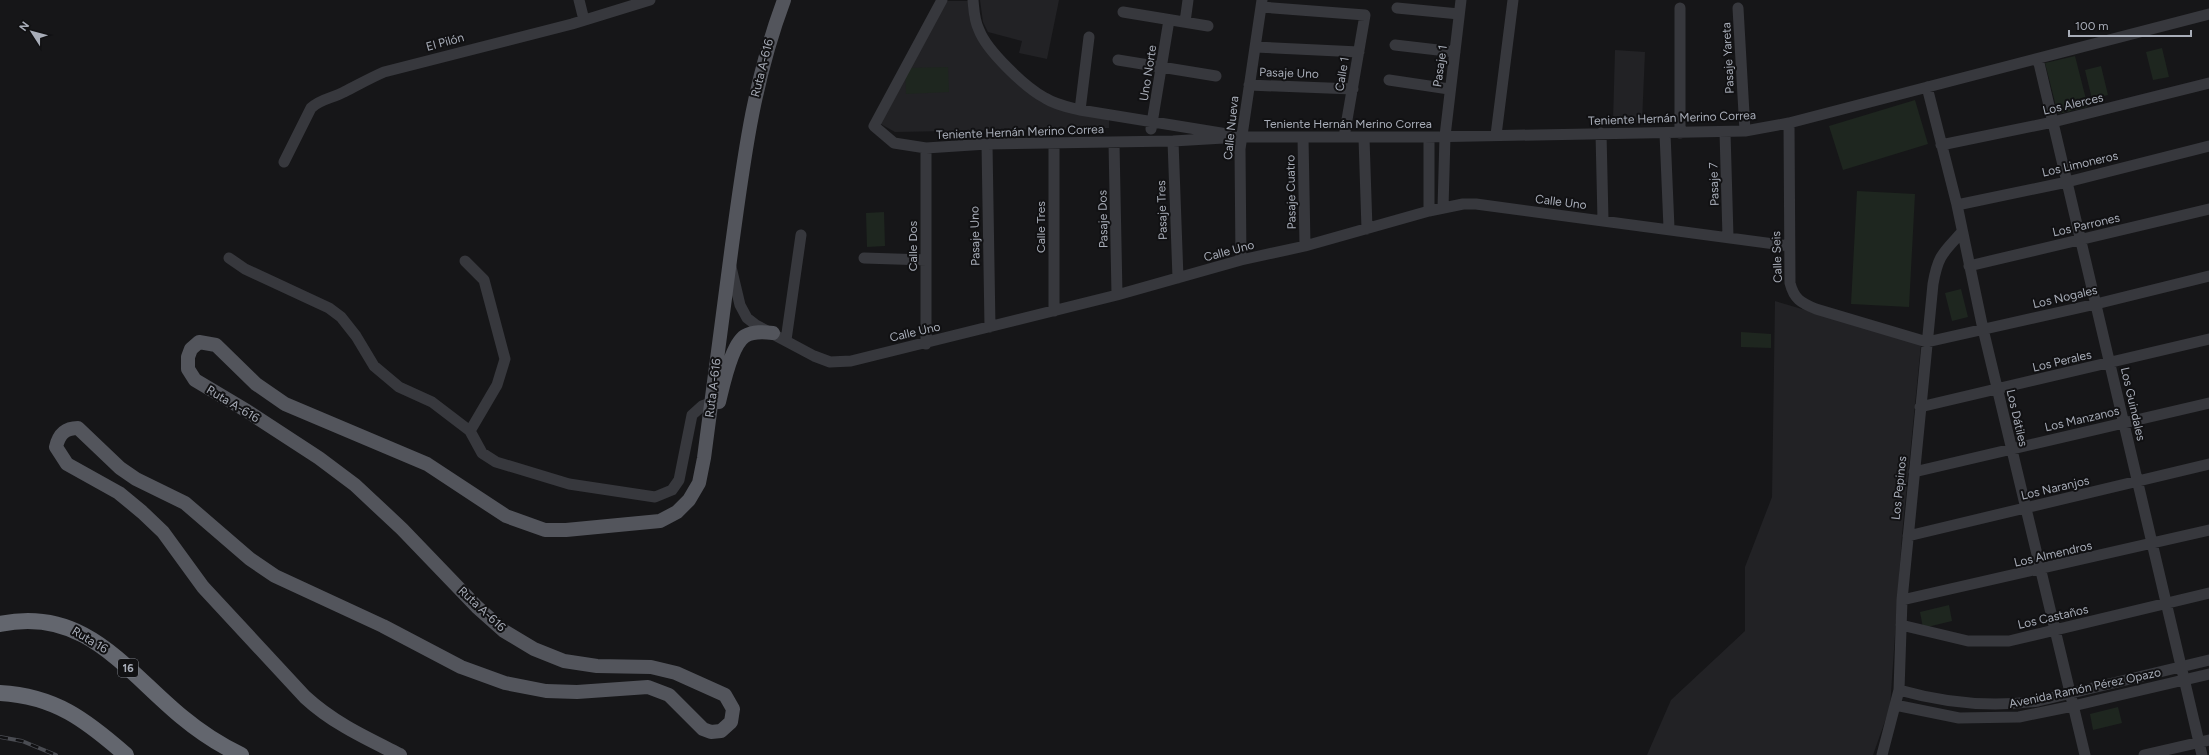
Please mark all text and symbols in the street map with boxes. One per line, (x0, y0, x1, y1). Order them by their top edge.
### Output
north arrow (12, 12, 52, 52)
scale bar (2069, 12, 2191, 38)
text: N (17, 19, 32, 34)
text: 100 m (2075, 19, 2109, 33)
street label: Pasaje Yareta (1719, 22, 1737, 94)
street label: El Pilón (424, 30, 466, 54)
street label: Ruta A-616 (748, 37, 776, 99)
street label: Uno Norte (1137, 44, 1159, 102)
street label: Pasaje 1 (1430, 44, 1450, 88)
street label: Calle 1 (1332, 56, 1352, 92)
street label: Pasaje Uno (1259, 65, 1319, 81)
street label: Los Alerces (2041, 90, 2105, 118)
street label: Calle Nueva (1221, 95, 1241, 161)
street label: Teniente Hernán Merino Correa (1588, 108, 1756, 128)
street label: Teniente Hernán Merino Correa (1264, 117, 1432, 131)
street label: Teniente Hernán Merino Correa (936, 122, 1104, 142)
street label: Los Limoneros (2041, 148, 2120, 180)
street label: Pasaje Cuatro (1283, 155, 1299, 229)
street label: Pasaje 7 (1706, 161, 1722, 206)
street label: Pasaje Tres (1154, 180, 1170, 240)
street label: Pasaje Dos (1095, 189, 1111, 248)
street label: Calle Uno (1534, 192, 1588, 212)
street label: Calle Tres (1034, 201, 1048, 253)
street label: Pasaje Uno (967, 206, 983, 266)
street label: Los Parrones (2051, 210, 2121, 240)
street label: Calle Dos (906, 220, 920, 271)
street label: Calle Seis (1769, 230, 1785, 283)
street label: Calle Uno (1202, 238, 1256, 264)
street label: Los Nogales (2031, 283, 2099, 311)
street label: Calle Uno (888, 319, 942, 345)
street label: Los Perales (2031, 347, 2093, 375)
street label: Ruta A-616 (702, 357, 724, 418)
street label: Los Guindales (2118, 366, 2148, 442)
street label: Ruta A-616 (204, 383, 262, 425)
street label: Los Dátiles (2004, 388, 2030, 448)
street label: Los Manzanos (2043, 404, 2121, 434)
street label: Los Pepinos (1889, 455, 1909, 521)
street label: Los Naranjos (2019, 473, 2091, 503)
street label: Los Almendros (2013, 538, 2094, 570)
street label: Ruta A-616 (455, 584, 509, 635)
street label: Los Castaños (2016, 602, 2090, 632)
street label: Ruta 16 (69, 624, 111, 656)
road number: 16 (118, 659, 138, 677)
street label: Avenida Ramón Pérez Opazo (2008, 665, 2162, 711)

